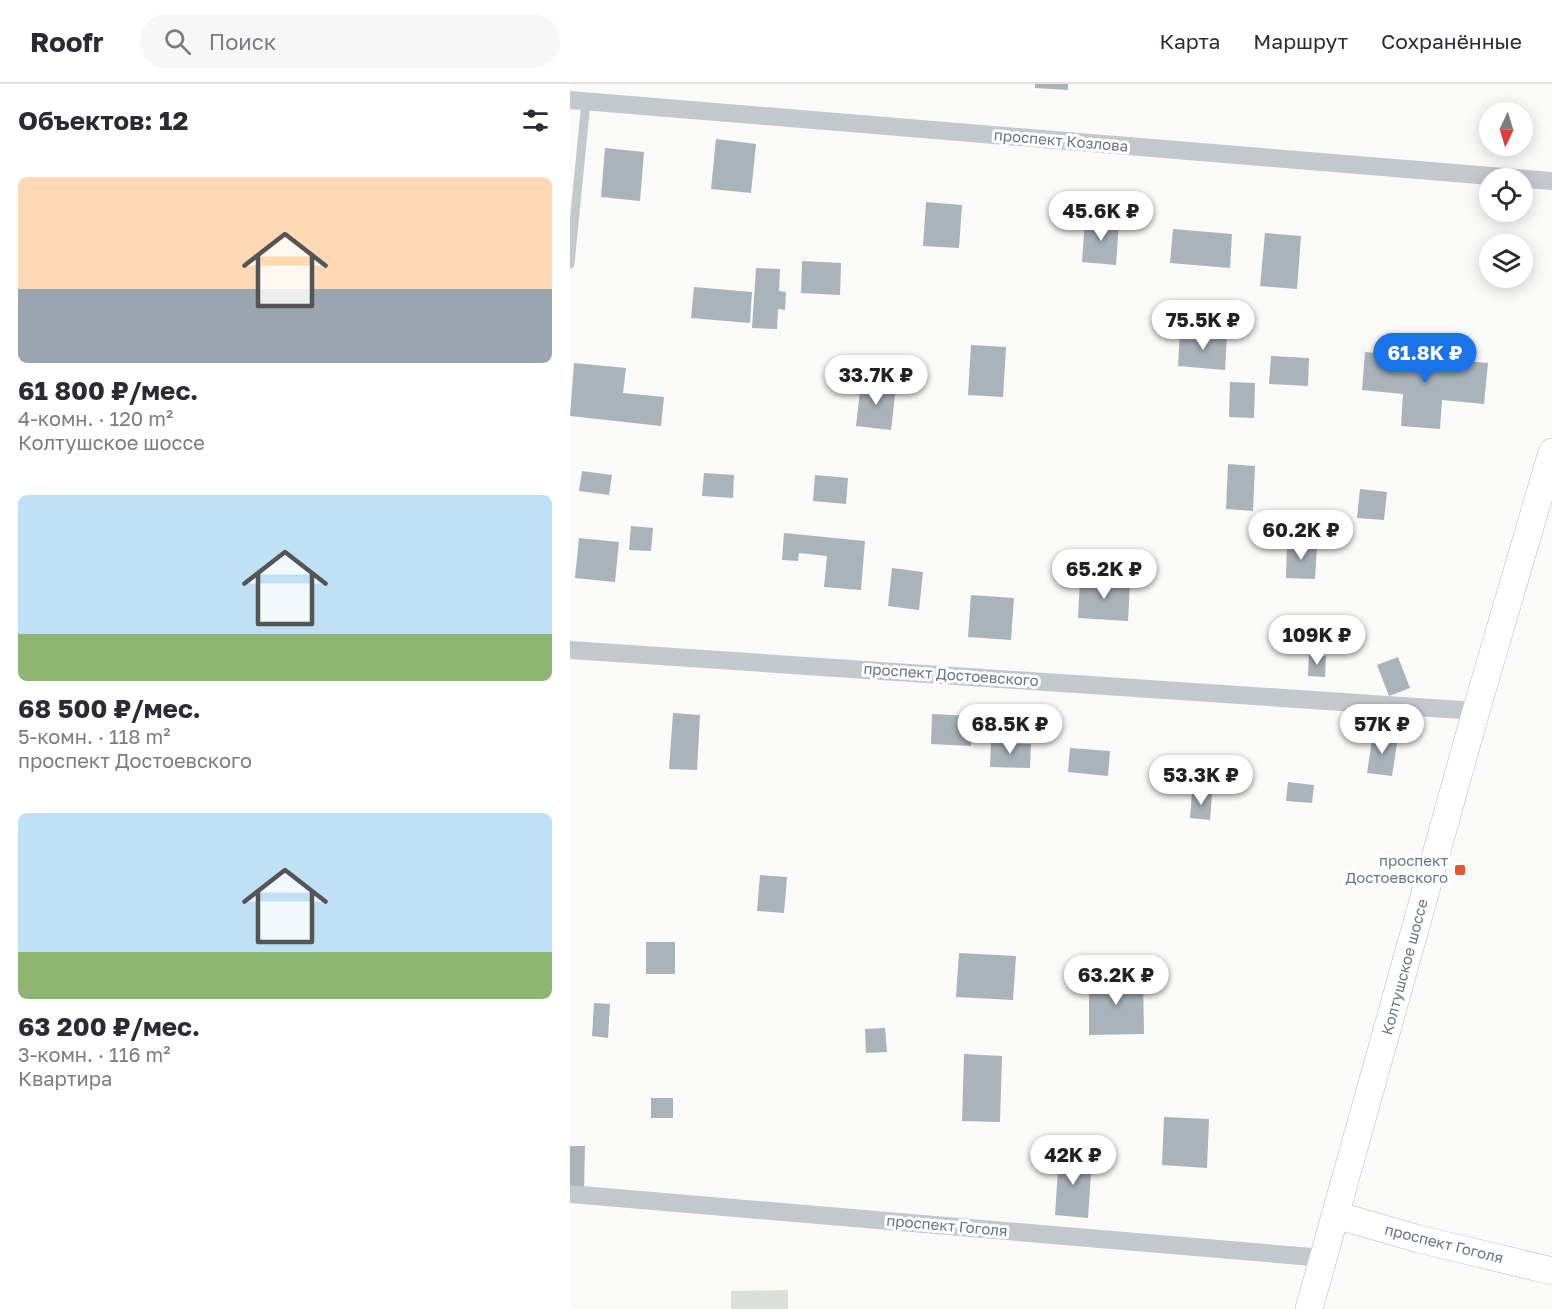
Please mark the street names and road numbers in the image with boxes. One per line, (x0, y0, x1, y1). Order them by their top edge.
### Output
street label: проспект Козлова (993, 125, 1129, 155)
street label: проспект Достоевского (863, 659, 1039, 689)
street label: Колтушское шоссе (1377, 896, 1431, 1037)
street label: проспект Гоголя (886, 1211, 1008, 1239)
street label: проспект Гоголя (1383, 1220, 1505, 1266)

